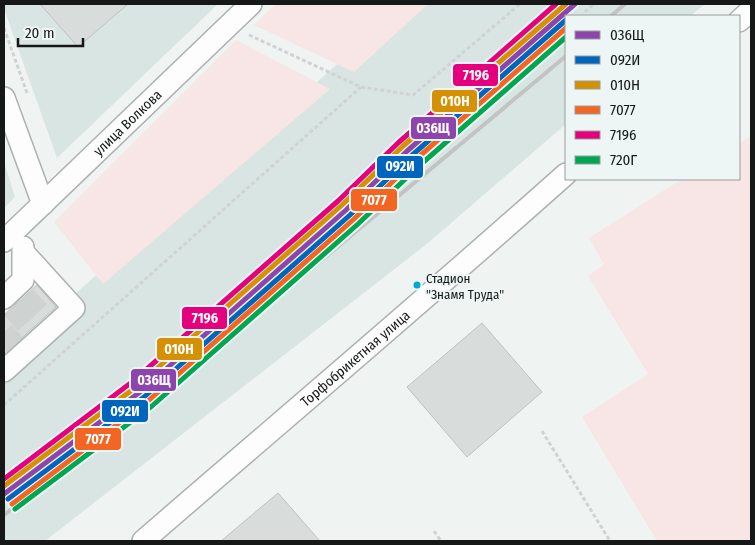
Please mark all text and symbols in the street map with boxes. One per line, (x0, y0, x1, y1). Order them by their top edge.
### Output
scale bar (18, 15, 82, 47)
legend (565, 15, 740, 180)
text: 20 m (25, 24, 55, 42)
text: 036Щ (610, 26, 645, 44)
text: 092И (610, 51, 640, 69)
line badge: 7196 (452, 63, 499, 87)
text: 7196 (463, 67, 489, 84)
text: 010Н (610, 76, 640, 94)
street label: улица Волкова (90, 86, 166, 160)
line badge: 010Н (431, 89, 478, 113)
text: 010Н (440, 93, 470, 110)
text: 7077 (610, 101, 636, 119)
line badge: 036Щ (410, 116, 457, 140)
text: 036Щ (416, 120, 450, 137)
text: 7196 (610, 126, 636, 144)
text: 720Г (610, 151, 637, 169)
line badge: 092И (376, 155, 424, 179)
text: 092И (385, 158, 415, 175)
line badge: 7077 (350, 188, 398, 212)
text: 7077 (361, 192, 387, 209)
place label: Стадион "Знамя Труда" (426, 271, 504, 302)
marker: Стадион "Знамя Труда" (412, 280, 422, 290)
line badge: 7196 (181, 306, 228, 330)
street label: Торфобрикетная улица (297, 307, 414, 410)
text: 7196 (192, 310, 218, 327)
line badge: 010Н (156, 337, 203, 361)
text: 010Н (164, 341, 194, 358)
line badge: 036Щ (130, 368, 177, 392)
text: 036Щ (137, 372, 171, 389)
line badge: 092И (101, 399, 149, 423)
text: 092И (110, 403, 140, 420)
line badge: 7077 (74, 427, 122, 451)
text: 7077 (85, 431, 111, 448)

